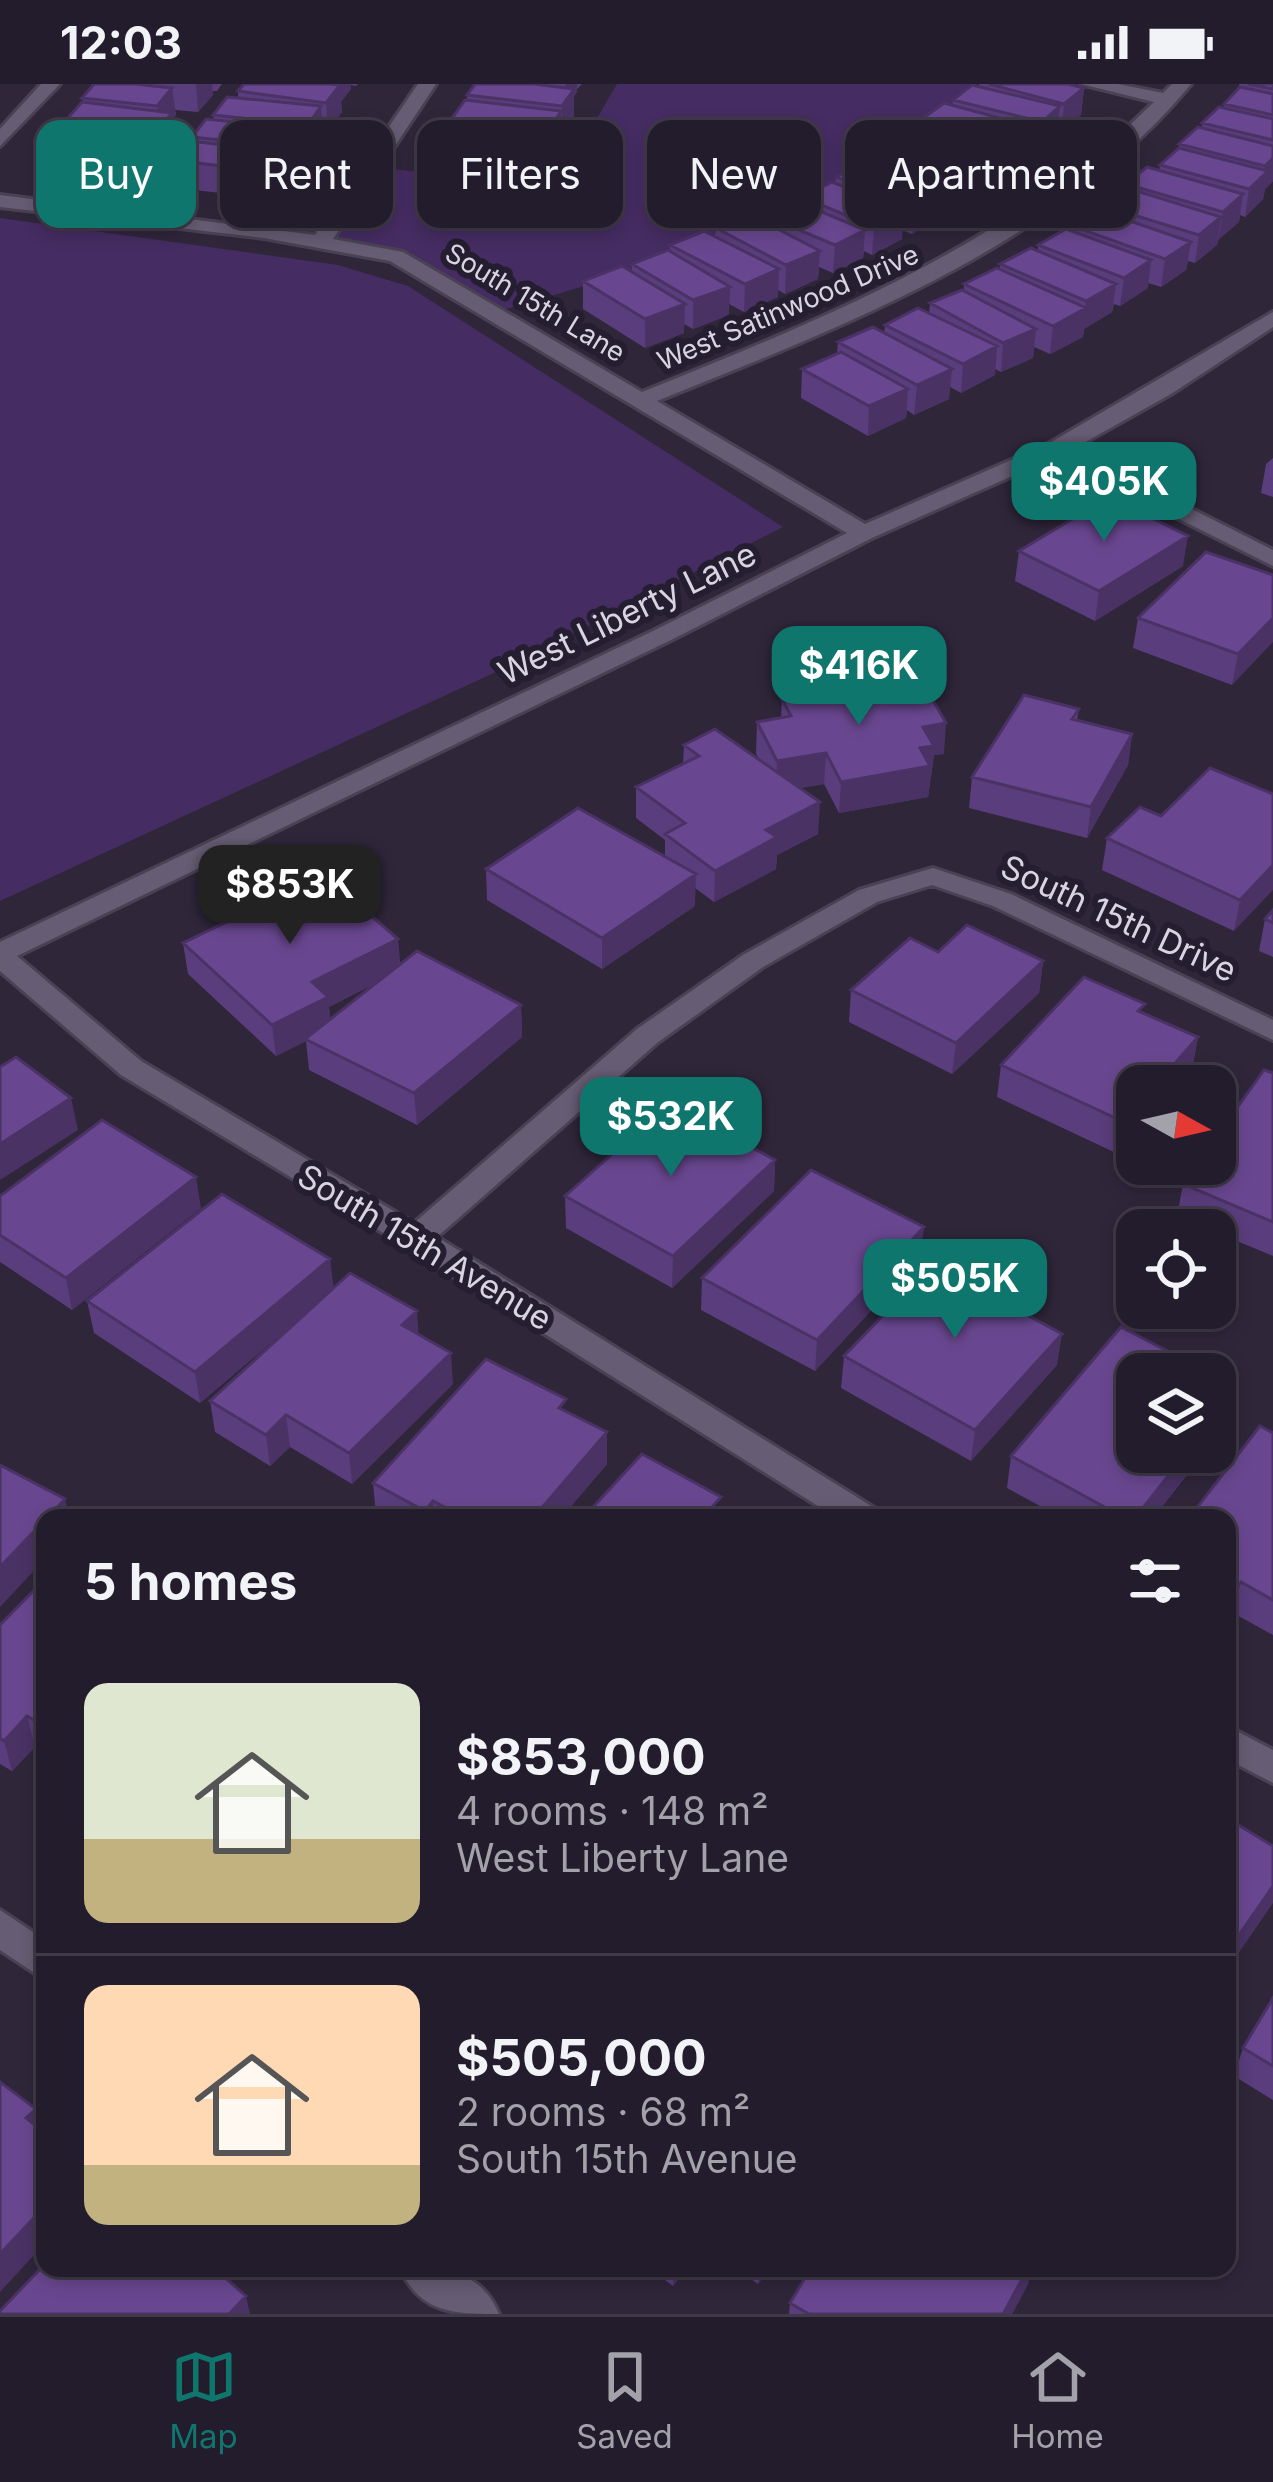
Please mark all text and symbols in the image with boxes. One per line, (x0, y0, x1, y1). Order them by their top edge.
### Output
text: 12:03 (60, 15, 182, 70)
chip: Buy (36, 120, 196, 228)
chip: Rent (220, 120, 393, 228)
chip: Filters (417, 120, 623, 228)
chip: New (647, 120, 821, 228)
chip: Apartment (845, 120, 1137, 228)
street label: South 15th Lane (439, 236, 631, 369)
street label: West Satinwood Drive (652, 238, 923, 378)
pin: $405K (1020, 442, 1188, 544)
text: $405K (1038, 457, 1170, 504)
street label: West Liberty Lane (492, 533, 762, 693)
pin: $416K (775, 626, 943, 728)
text: $416K (799, 641, 919, 688)
pin: $853K (206, 845, 374, 947)
street label: South 15th Drive (995, 846, 1243, 990)
text: $853K (225, 860, 355, 907)
north arrow (1116, 1065, 1236, 1185)
map controls (1116, 1065, 1236, 1473)
pin: $532K (587, 1077, 755, 1179)
text: $532K (607, 1092, 735, 1139)
street label: South 15th Avenue (291, 1155, 559, 1339)
button: locate (1116, 1209, 1236, 1329)
pin: $505K (871, 1239, 1039, 1341)
text: $505K (890, 1254, 1020, 1301)
button: layers (1116, 1353, 1236, 1473)
icon: filters (1122, 1548, 1188, 1614)
text: 5 homes (84, 1551, 297, 1612)
text: $853,000 (456, 1726, 706, 1787)
icon: home (180, 1731, 324, 1875)
text: 4 rooms · 148 m² (456, 1787, 768, 1834)
text: West Liberty Lane (456, 1834, 789, 1881)
text: $505,000 (456, 2027, 707, 2088)
icon: home (180, 2033, 324, 2177)
text: 2 rooms · 68 m² (456, 2088, 750, 2135)
text: South 15th Avenue (456, 2135, 798, 2182)
tab: Map (169, 2344, 238, 2456)
tab: Saved (576, 2344, 673, 2456)
tab: Home (1011, 2344, 1104, 2456)

